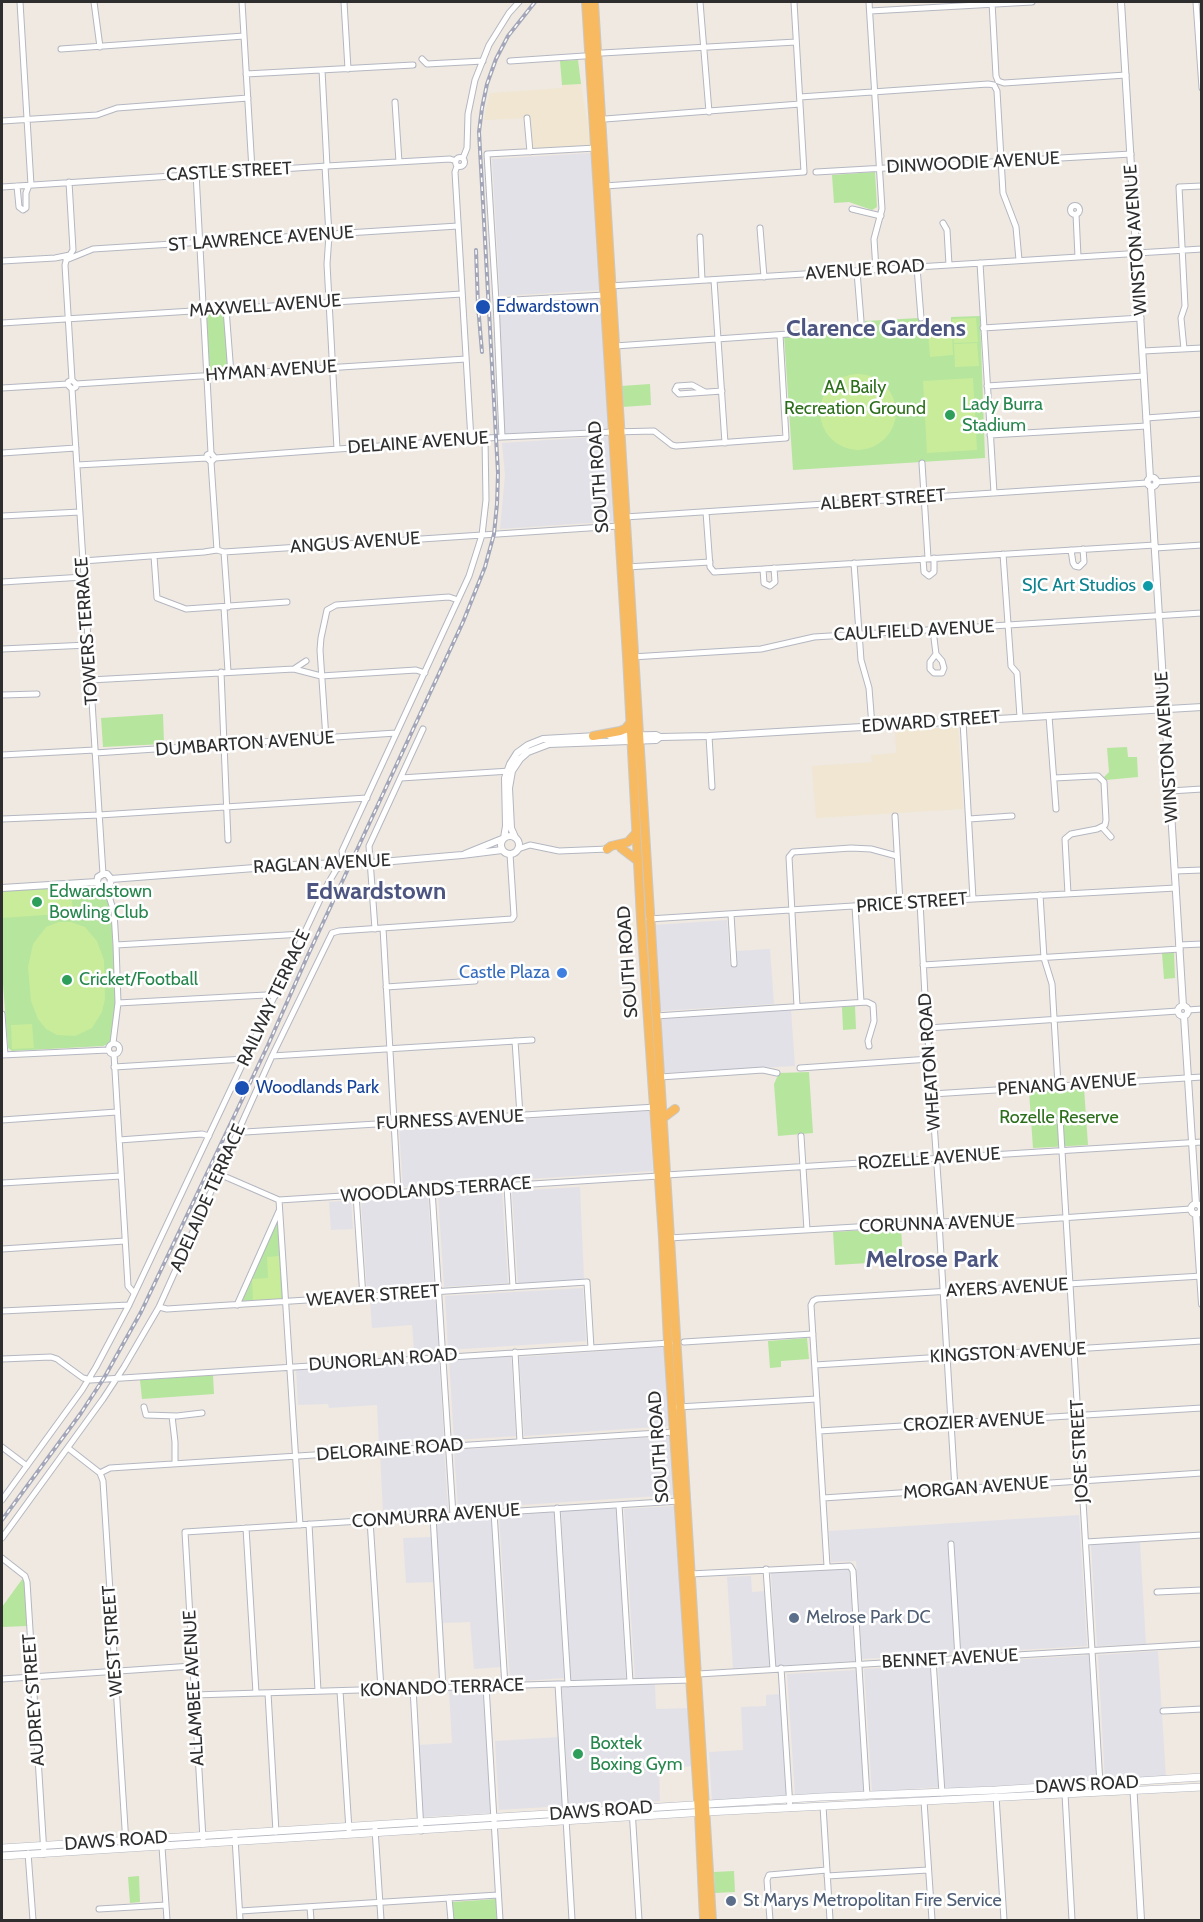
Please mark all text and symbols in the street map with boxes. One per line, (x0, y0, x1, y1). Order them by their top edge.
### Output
street label: DINWOODIE AVENUE (886, 148, 1060, 178)
street label: CASTLE STREET (166, 158, 292, 186)
street label: WINSTON AVENUE (1120, 164, 1152, 316)
street label: ST LAWRENCE AVENUE (167, 222, 355, 256)
street label: AVENUE ROAD (805, 255, 925, 285)
street label: MAXWELL AVENUE (188, 290, 342, 322)
place label: Edwardstown (496, 296, 599, 318)
marker: Edwardstown (474, 298, 492, 316)
district label: Clarence Gardens (786, 315, 966, 343)
street label: HYMAN AVENUE (205, 356, 337, 386)
park label: AA Baily Recreation Ground (784, 377, 926, 420)
place label: Lady Burra Stadium (962, 394, 1043, 436)
marker: Lady Burra Stadium (943, 408, 957, 422)
street label: SOUTH ROAD (584, 420, 614, 534)
street label: DELAINE AVENUE (347, 427, 489, 459)
street label: ALBERT STREET (820, 485, 946, 515)
street label: ANGUS AVENUE (289, 528, 421, 558)
street label: TOWERS TERRACE (71, 556, 103, 706)
place label: SJC Art Studios (1022, 575, 1136, 597)
marker: SJC Art Studios (1141, 579, 1155, 593)
street label: CAULFIELD AVENUE (833, 616, 995, 646)
street label: WINSTON AVENUE (1151, 671, 1183, 823)
street label: EDWARD STREET (861, 706, 1001, 738)
street label: DUMBARTON AVENUE (155, 727, 335, 761)
street label: RAGLAN AVENUE (253, 850, 391, 878)
district label: Edwardstown (306, 878, 446, 906)
place label: Edwardstown Bowling Club (49, 881, 152, 924)
street label: PRICE STREET (856, 888, 968, 918)
marker: Edwardstown Bowling Club (30, 895, 44, 909)
street label: SOUTH ROAD (613, 905, 643, 1019)
street label: RAILWAY TERRACE (233, 926, 315, 1070)
place label: Castle Plaza (459, 962, 550, 984)
marker: Castle Plaza (555, 966, 569, 980)
place label: Cricket/Football (79, 969, 198, 991)
marker: Cricket/Football (60, 973, 74, 987)
street label: WHEATON ROAD (914, 992, 946, 1132)
street label: PENANG AVENUE (997, 1069, 1137, 1101)
place label: Woodlands Park (256, 1077, 379, 1099)
marker: Woodlands Park (233, 1079, 251, 1097)
street label: FURNESS AVENUE (376, 1105, 524, 1135)
park label: Rozelle Reserve (999, 1107, 1119, 1129)
street label: ADELAIDE TERRACE (166, 1121, 250, 1275)
street label: ROZELLE AVENUE (857, 1143, 1001, 1175)
street label: WOODLANDS TERRACE (340, 1173, 532, 1207)
street label: CORUNNA AVENUE (859, 1210, 1015, 1238)
district label: Melrose Park (865, 1246, 999, 1274)
street label: AYERS AVENUE (945, 1274, 1069, 1302)
street label: WEAVER STREET (306, 1281, 440, 1311)
street label: KINGSTON AVENUE (929, 1338, 1087, 1368)
street label: DUNORLAN ROAD (308, 1344, 458, 1376)
street label: SOUTH ROAD (644, 1390, 674, 1504)
street label: JOSE STREET (1067, 1399, 1093, 1503)
street label: CROZIER AVENUE (903, 1408, 1045, 1436)
street label: DELORAINE ROAD (316, 1434, 464, 1466)
street label: MORGAN AVENUE (902, 1472, 1050, 1504)
street label: CONMURRA AVENUE (351, 1499, 521, 1533)
street label: WEST STREET (98, 1585, 128, 1697)
place label: Melrose Park DC (806, 1607, 931, 1629)
street label: ALLAMBEE AVENUE (179, 1609, 209, 1767)
marker: Melrose Park DC (787, 1611, 801, 1625)
street label: AUDREY STREET (19, 1633, 49, 1767)
street label: BENNET AVENUE (881, 1645, 1019, 1673)
street label: KONANDO TERRACE (360, 1674, 524, 1702)
place label: Boxtek Boxing Gym (590, 1733, 682, 1776)
marker: Boxtek Boxing Gym (571, 1747, 585, 1761)
street label: DAWS ROAD (1035, 1772, 1139, 1798)
street label: DAWS ROAD (549, 1797, 653, 1825)
street label: DAWS ROAD (64, 1827, 168, 1855)
place label: St Marys Metropolitan Fire Service (743, 1890, 1002, 1912)
marker: St Marys Metropolitan Fire Service (724, 1894, 738, 1908)

